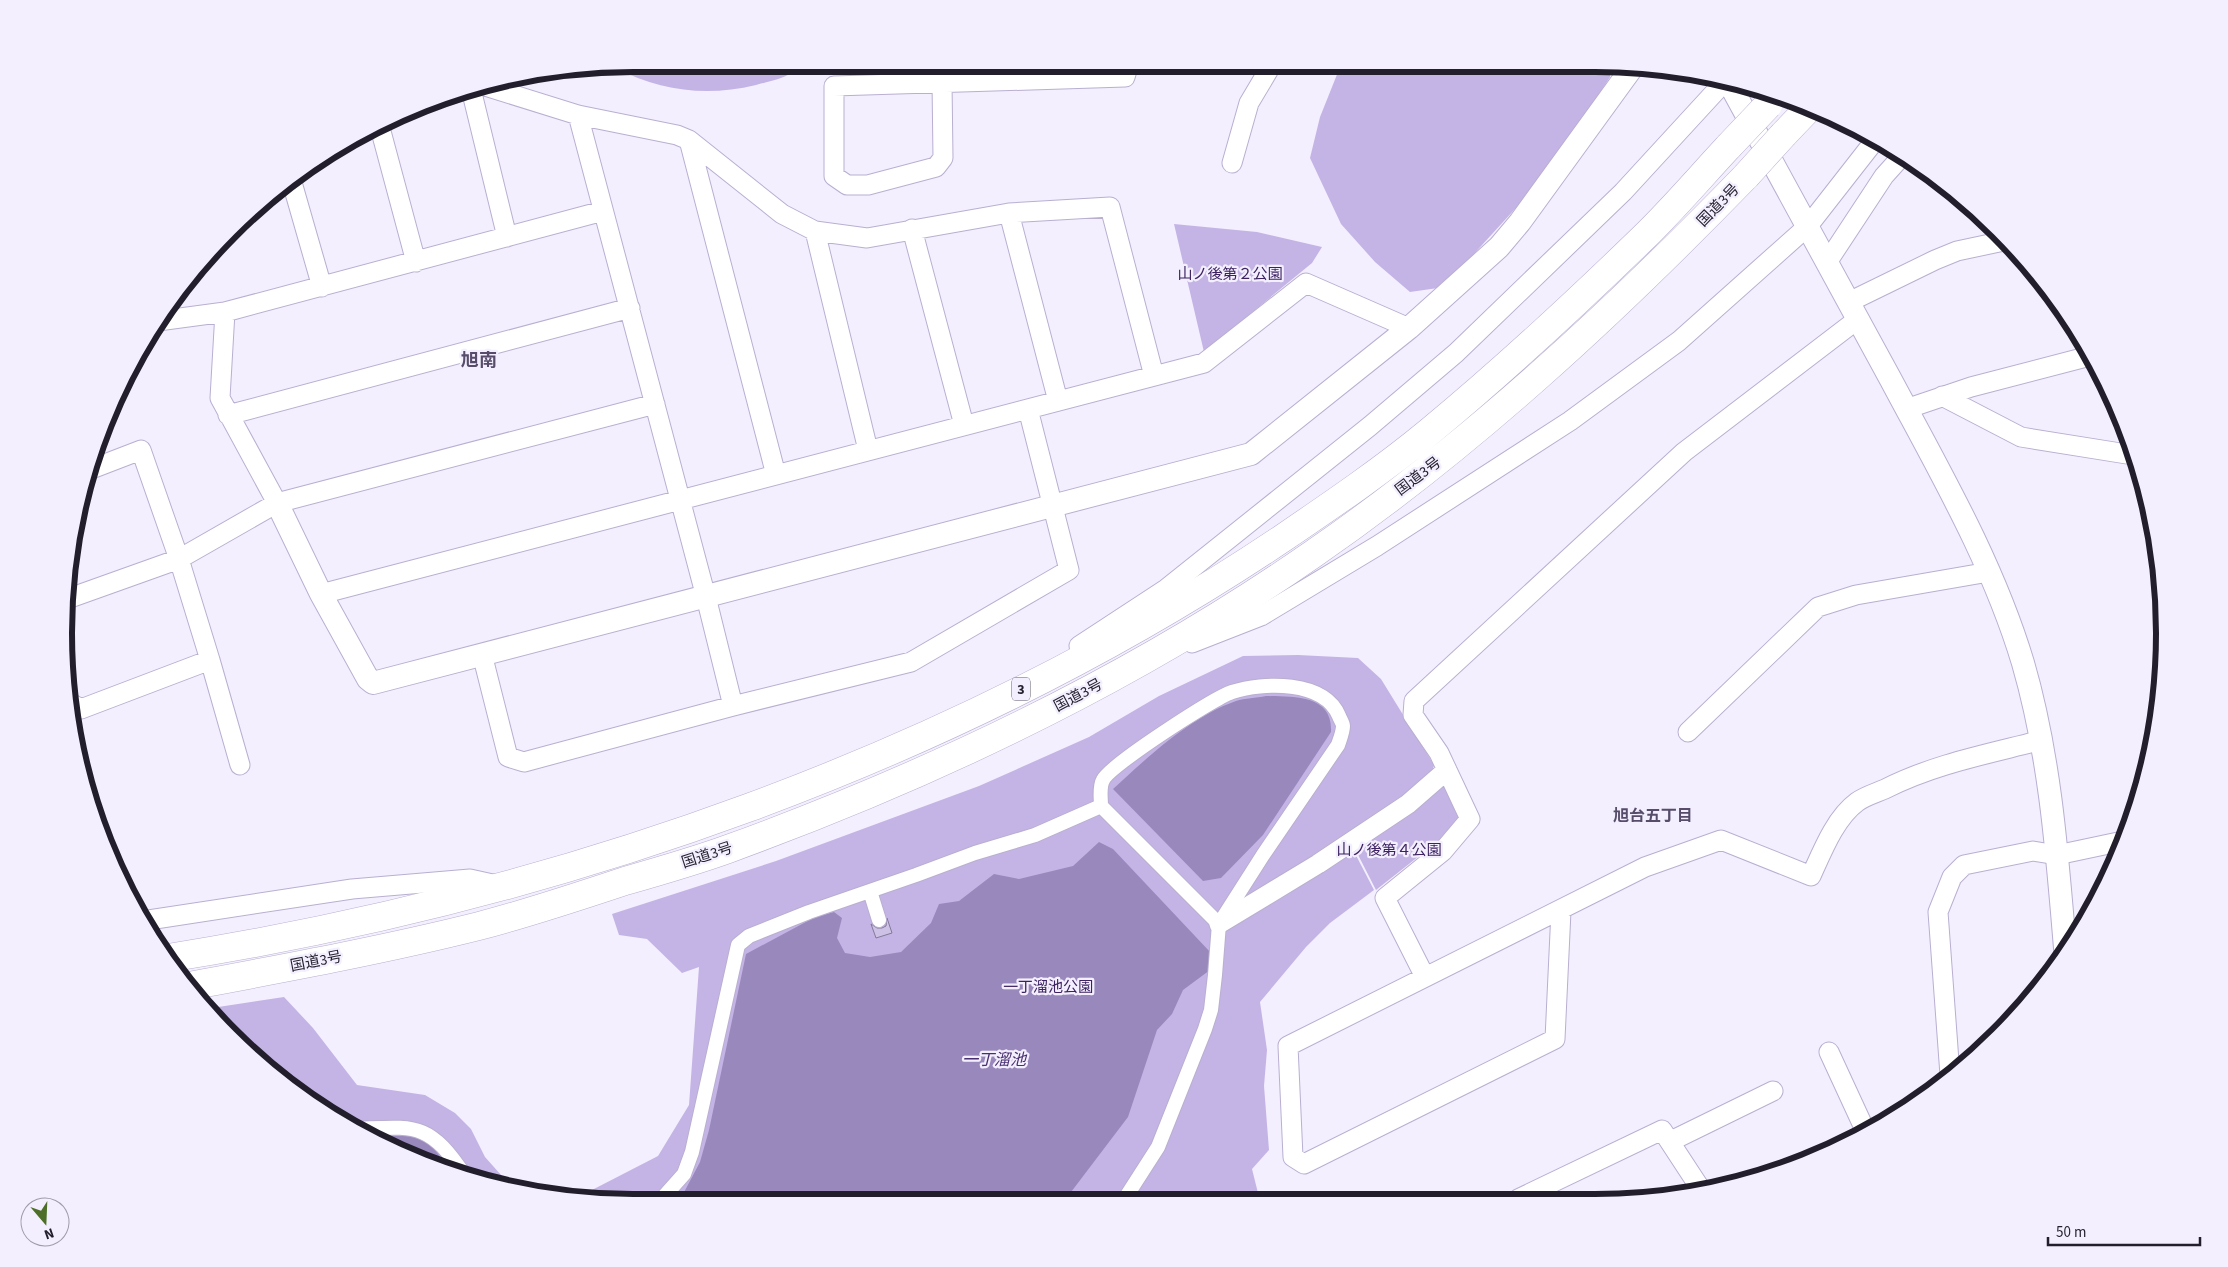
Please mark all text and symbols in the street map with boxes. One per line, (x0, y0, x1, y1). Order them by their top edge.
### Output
street label: 国道3号 (1693, 179, 1744, 232)
park label: 山ノ後第２公園 (1177, 264, 1283, 285)
district label: 旭南 (461, 348, 497, 373)
street label: 国道3号 (1391, 452, 1446, 501)
street label: 国道3号 (1050, 674, 1106, 717)
road number: 3 (1012, 678, 1030, 701)
district label: 旭台五丁目 (1613, 805, 1693, 827)
street label: 国道3号 (679, 837, 735, 874)
park label: 山ノ後第４公園 (1336, 840, 1442, 861)
street label: 国道3号 (288, 946, 344, 977)
park label: 一丁溜池公園 (1003, 977, 1093, 998)
water label: 一丁溜池 (962, 1049, 1028, 1071)
north arrow (20, 1197, 70, 1247)
scale bar (2048, 1214, 2200, 1246)
text: N (41, 1222, 57, 1244)
text: 50 m (2056, 1222, 2086, 1243)

